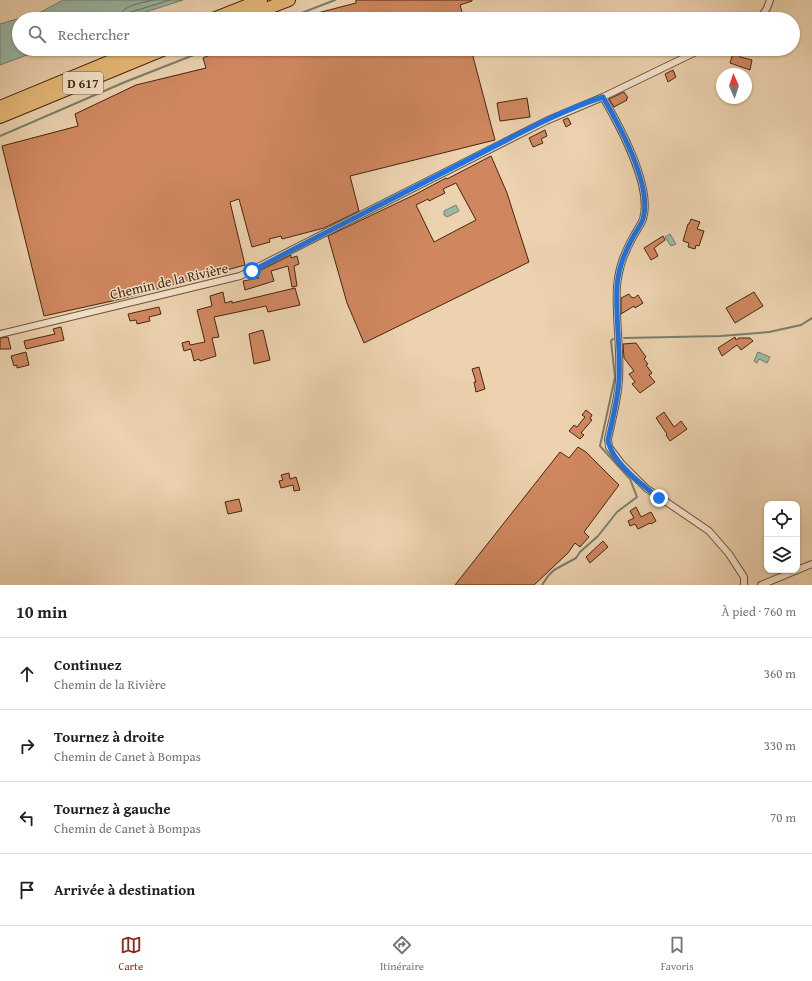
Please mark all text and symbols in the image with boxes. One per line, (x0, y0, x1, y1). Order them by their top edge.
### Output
search box (12, 12, 800, 56)
icon: search (26, 23, 48, 45)
text: Rechercher (58, 24, 130, 45)
north arrow (716, 68, 752, 104)
road number: D 617 (63, 72, 103, 94)
street label: Chemin de la Rivière (108, 258, 230, 304)
route start (243, 262, 261, 280)
route end (650, 489, 668, 507)
map controls (764, 501, 800, 573)
button: locate (764, 501, 800, 537)
button: layers (764, 537, 800, 573)
text: 10 min (16, 599, 67, 624)
text: À pied · 760 m (721, 602, 796, 621)
text: Continuez (54, 654, 122, 675)
icon: ahead (16, 663, 38, 685)
text: 360 m (764, 664, 796, 683)
text: Chemin de la Rivière (54, 675, 166, 694)
text: Tournez à droite (54, 726, 164, 747)
icon: right (16, 735, 38, 757)
text: 330 m (764, 736, 796, 755)
text: Chemin de Canet à Bompas (54, 747, 201, 766)
text: Tournez à gauche (54, 798, 171, 819)
icon: left (16, 807, 38, 829)
text: 70 m (770, 808, 796, 827)
text: Chemin de Canet à Bompas (54, 819, 201, 838)
icon: arrive (16, 879, 38, 901)
text: Arrivée à destination (54, 879, 195, 900)
tab: Carte (118, 934, 143, 974)
tab: Itinéraire (380, 934, 424, 974)
tab: Favoris (661, 934, 694, 974)

